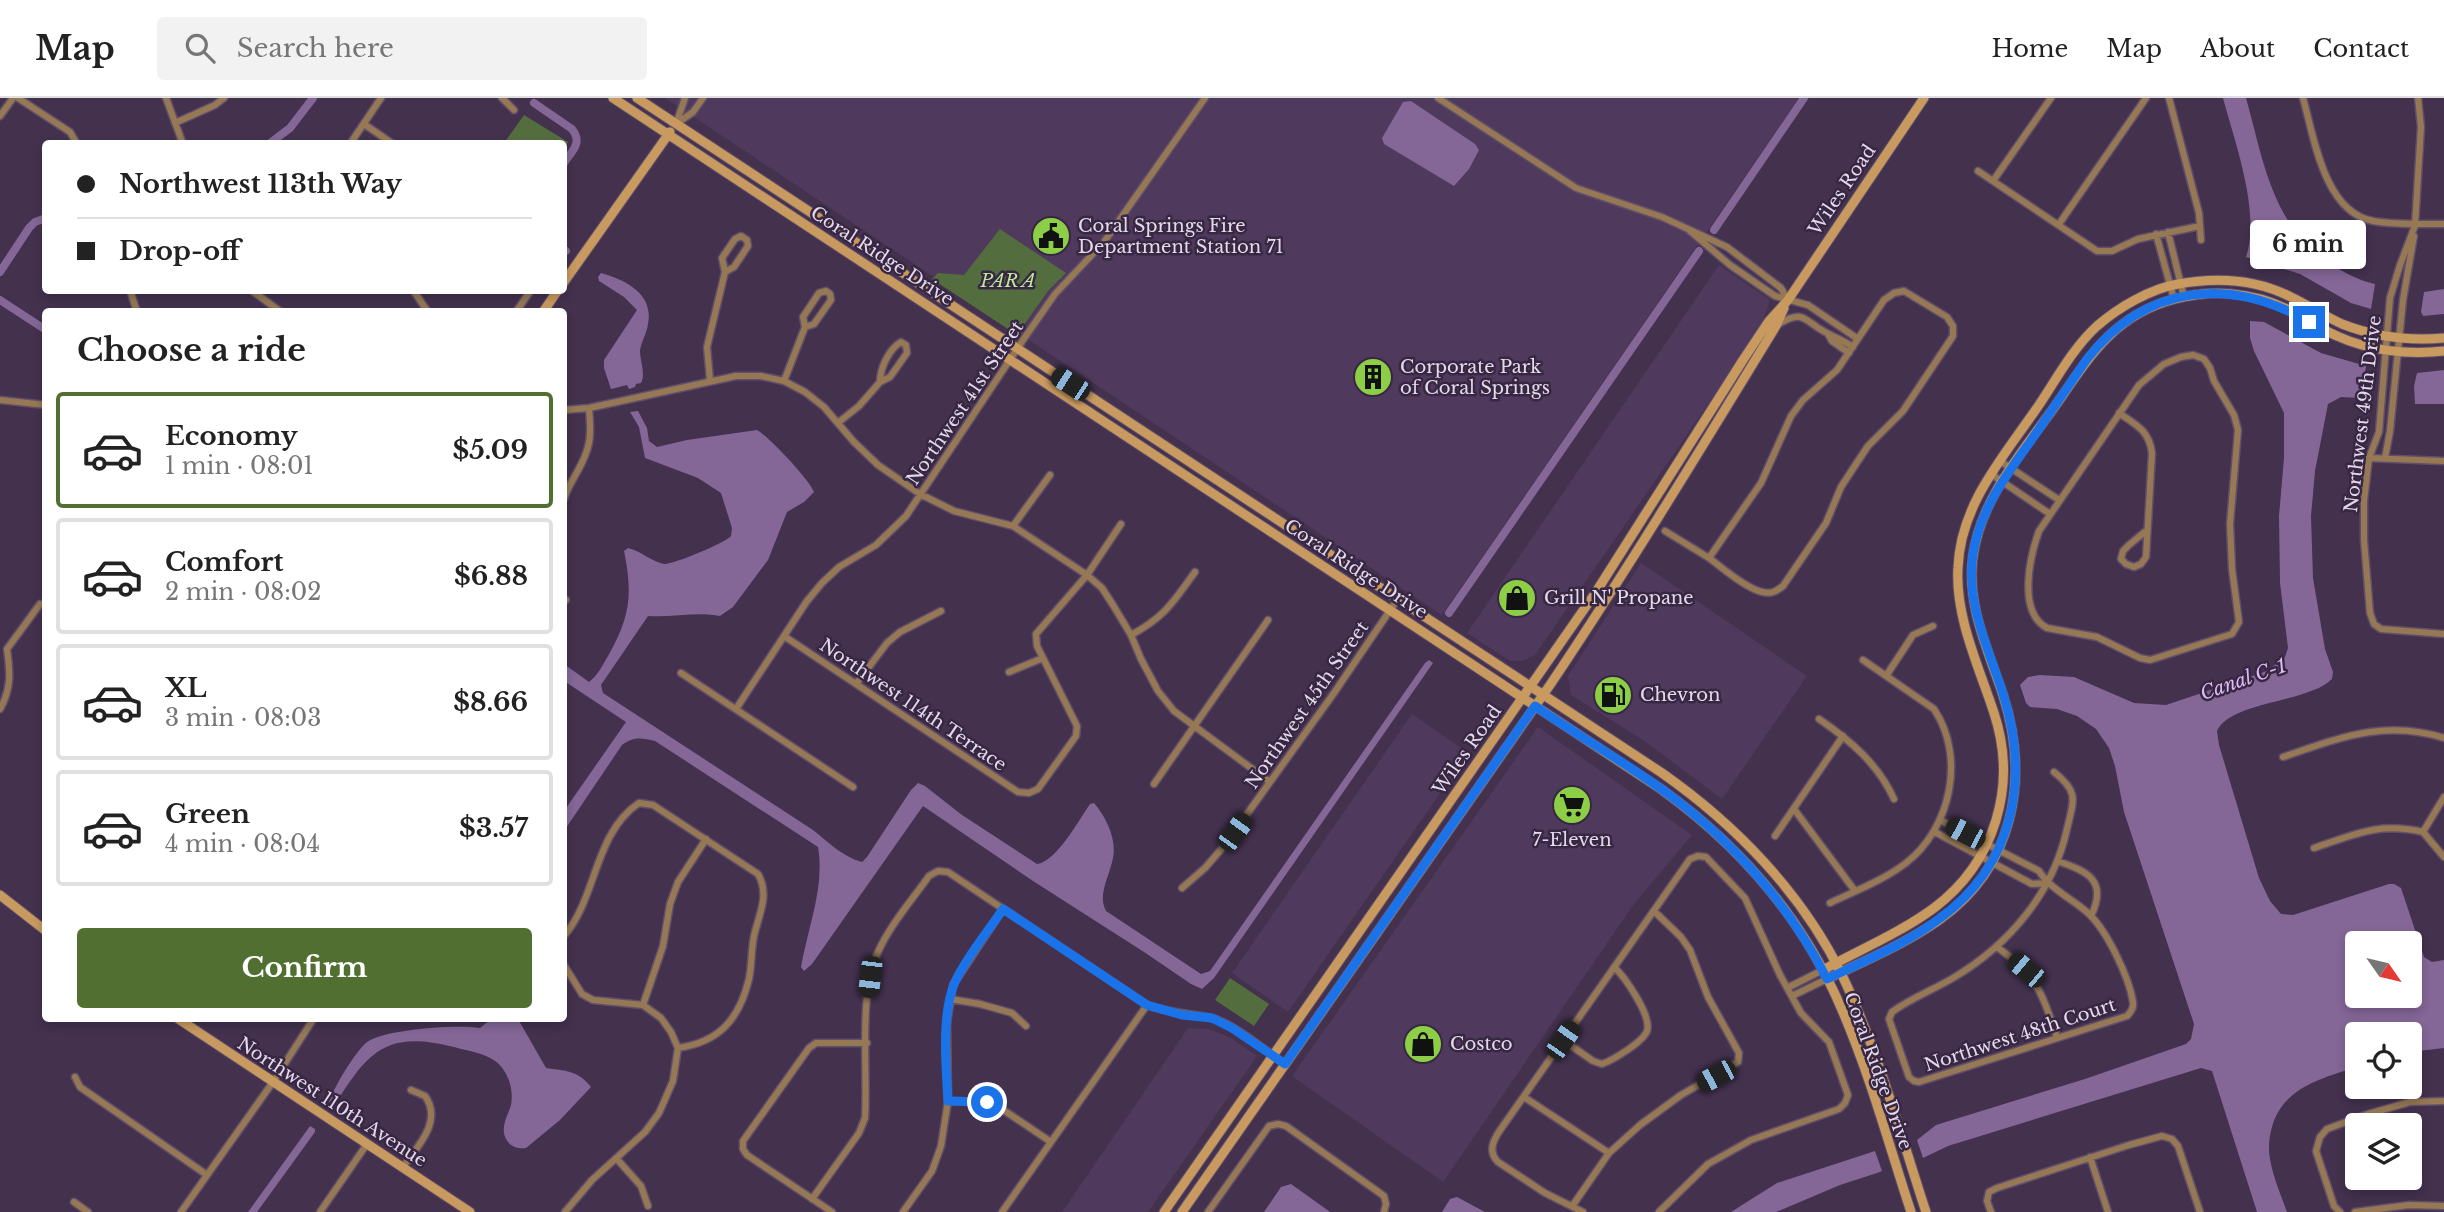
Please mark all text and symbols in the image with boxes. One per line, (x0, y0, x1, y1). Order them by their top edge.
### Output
search box (157, 17, 647, 80)
text: Map (35, 28, 115, 69)
icon: search (181, 29, 219, 67)
text: Search here (237, 32, 394, 64)
text: Home (1992, 34, 2068, 63)
text: Map (2106, 34, 2162, 63)
text: About (2200, 34, 2275, 63)
text: Contact (2313, 34, 2409, 63)
street label: Wiles Road (1803, 141, 1880, 240)
text: Northwest 113th Way (119, 168, 402, 200)
street label: Coral Ridge Drive (806, 202, 958, 310)
public building icon: Coral Springs Fire Department Station 71 (1030, 215, 1072, 257)
place label: Coral Springs Fire Department Station 71 (1078, 215, 1283, 258)
callout: 6 min (2251, 220, 2367, 270)
text: 6 min (2272, 230, 2344, 258)
text: Drop-off (119, 235, 240, 267)
park label: PAR A (979, 270, 1036, 292)
route end (2293, 306, 2325, 338)
street label: Northwest 49th Drive (2340, 314, 2386, 514)
street label: Northwest 41st Street (902, 317, 1028, 489)
text: Choose a ride (77, 330, 306, 370)
building icon: Corporate Park of Coral Springs (1352, 356, 1394, 398)
place label: Corporate Park of Coral Springs (1400, 356, 1550, 399)
car (1047, 364, 1094, 404)
icon: car (81, 419, 144, 482)
text: Economy (165, 420, 298, 452)
text: $5.09 (452, 434, 528, 466)
text: 1 min · 08:01 (165, 452, 314, 480)
street label: Coral Ridge Drive (1280, 515, 1432, 623)
icon: car (81, 545, 144, 608)
text: Comfort (165, 546, 283, 578)
text: $6.88 (454, 560, 528, 592)
shop icon: Grill N' Propane (1496, 577, 1538, 619)
text: 2 min · 08:02 (165, 578, 321, 606)
place label: Grill N' Propane (1544, 587, 1694, 609)
street label: Northwest 45th Street (1241, 617, 1373, 793)
street label: Northwest 114th Terrace (815, 634, 1011, 776)
water label: Canal C-1 (2197, 654, 2289, 705)
icon: car (81, 671, 144, 734)
text: XL (165, 672, 207, 704)
fuel station icon: Chevron (1592, 674, 1634, 716)
place label: Chevron (1640, 684, 1720, 706)
text: $8.66 (453, 686, 528, 718)
street label: Wiles Road (1427, 701, 1506, 800)
text: 3 min · 08:03 (165, 704, 321, 732)
supermarket icon: 7-Eleven (1551, 784, 1593, 826)
icon: car (81, 797, 144, 860)
text: Green (165, 798, 250, 830)
car (1215, 809, 1256, 855)
text: $3.57 (459, 812, 528, 844)
car (1942, 814, 1989, 852)
place label: 7-Eleven (1532, 829, 1612, 851)
text: 4 min · 08:04 (165, 830, 320, 858)
button: Confirm (77, 928, 532, 1008)
north arrow (2345, 931, 2422, 1008)
map controls (2345, 931, 2422, 1190)
car (2004, 948, 2049, 992)
car (858, 955, 883, 999)
street label: Coral Ridge Drive (1839, 989, 1917, 1153)
street label: Northwest 48th Court (1922, 994, 2119, 1076)
car (1543, 1017, 1584, 1063)
button: locate (2345, 1022, 2422, 1099)
shop icon: Costco (1402, 1023, 1444, 1065)
street label: Northwest 110th Avenue (233, 1032, 431, 1172)
place label: Costco (1450, 1033, 1513, 1055)
car (1693, 1057, 1740, 1095)
route start (971, 1086, 1003, 1118)
button: layers (2345, 1113, 2422, 1190)

